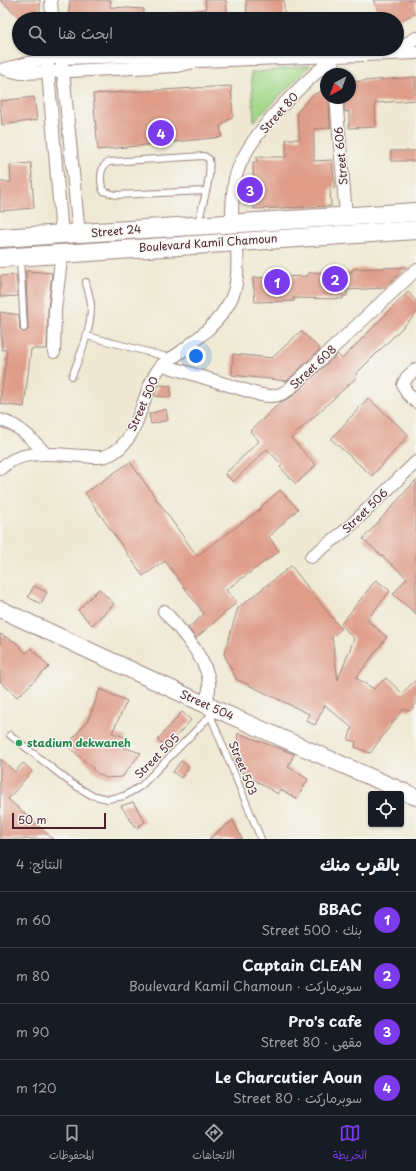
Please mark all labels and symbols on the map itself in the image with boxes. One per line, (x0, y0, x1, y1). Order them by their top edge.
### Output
north arrow (320, 68, 356, 104)
street label: Street 80 (255, 88, 302, 137)
pin: 4 (148, 118, 174, 148)
street label: Street 606 (329, 126, 352, 186)
pin: 3 (237, 175, 263, 205)
street label: Street 24 (90, 220, 142, 241)
street label: Boulevard Kamil Chamoun (138, 229, 278, 256)
pin: 2 (322, 264, 348, 294)
pin: 1 (264, 267, 290, 297)
street label: Street 608 (286, 341, 340, 393)
your location (186, 346, 206, 366)
street label: Street 500 (123, 374, 162, 434)
street label: Street 506 (338, 484, 392, 537)
street label: Street 504 (177, 685, 237, 724)
street label: Street 505 (130, 729, 183, 782)
place label: stadium dekwaneh (27, 734, 131, 751)
marker: stadium dekwaneh (14, 738, 24, 748)
street label: Street 503 (225, 738, 262, 798)
scale bar (12, 811, 106, 830)

